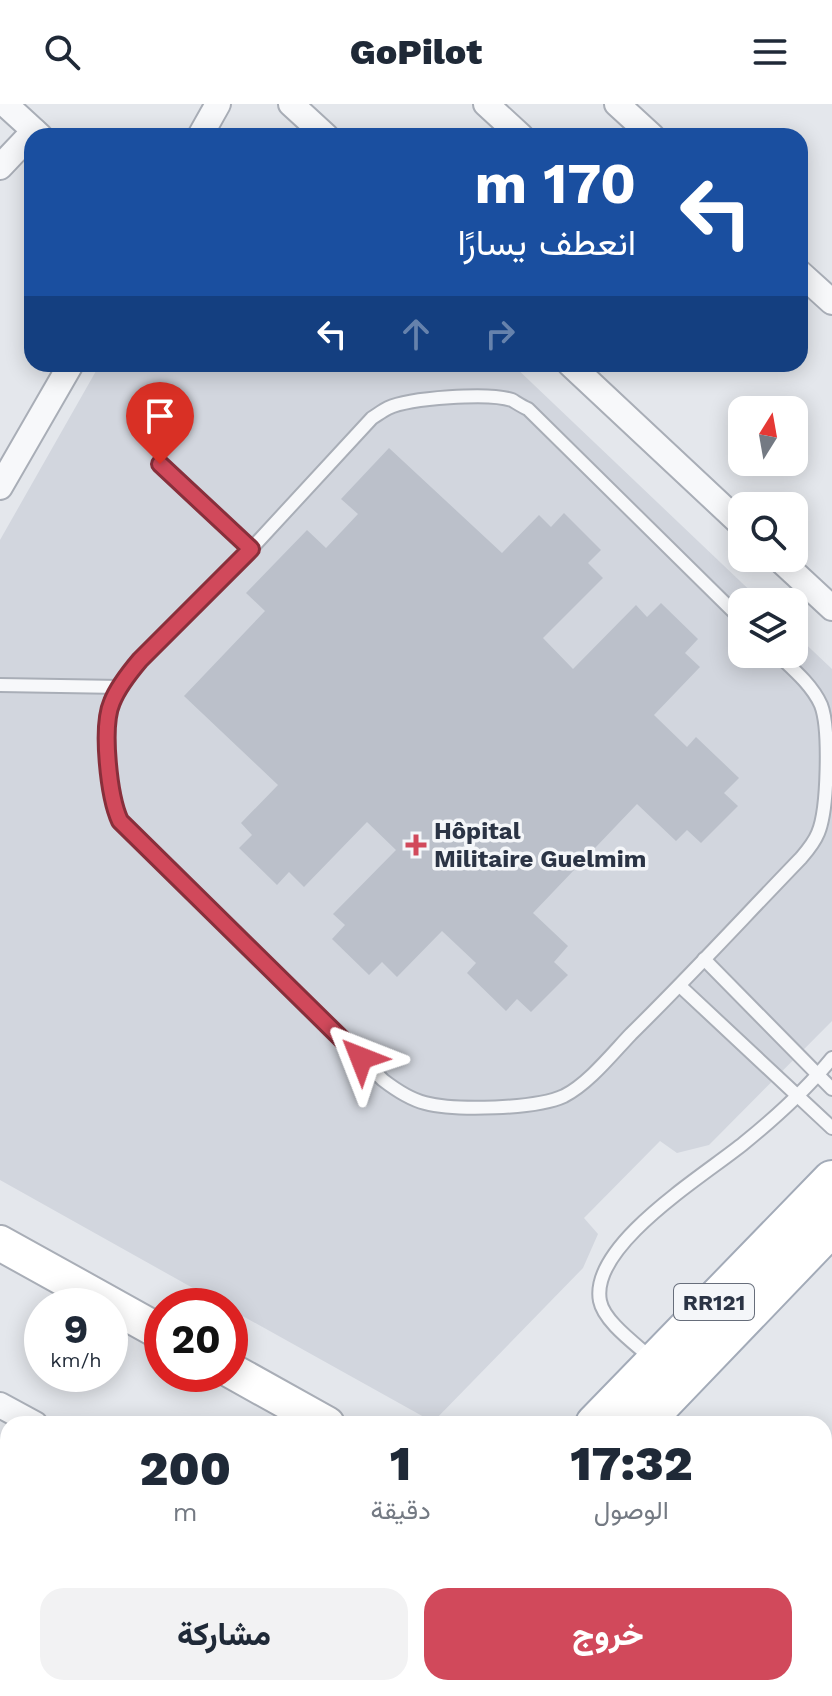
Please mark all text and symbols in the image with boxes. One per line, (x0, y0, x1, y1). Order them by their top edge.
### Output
icon: search (40, 30, 84, 74)
icon: menu (748, 30, 792, 74)
text: GoPilot (350, 31, 482, 73)
text: 170 m (474, 151, 636, 217)
icon: left (664, 160, 768, 264)
text: انعطف يسارًا (458, 222, 636, 264)
icon: left (310, 312, 354, 356)
icon: ahead (394, 312, 438, 356)
icon: right (478, 312, 522, 356)
pin (126, 382, 194, 464)
icon: arrive (138, 394, 182, 438)
north arrow (728, 396, 808, 476)
map controls (728, 396, 808, 668)
button: search (728, 492, 808, 572)
button: layers (728, 588, 808, 668)
place label: Hôpital Militaire Guelmim (434, 817, 646, 873)
marker: Hôpital Militaire Guelmim (405, 834, 427, 856)
position arrow (319, 1016, 403, 1100)
road number: RR121 (674, 1284, 754, 1320)
speed limit sign: 20 (144, 1288, 248, 1392)
text: 9 (64, 1306, 88, 1353)
text: km/h (50, 1348, 102, 1372)
text: 1 (390, 1435, 411, 1492)
text: 17:32 (570, 1435, 692, 1492)
text: 200 (140, 1440, 231, 1497)
text: دقيقة (370, 1495, 431, 1525)
text: الوصول (594, 1495, 669, 1525)
text: m (173, 1497, 198, 1527)
button: مشاركة (40, 1588, 408, 1680)
button: خروج (424, 1588, 792, 1680)

